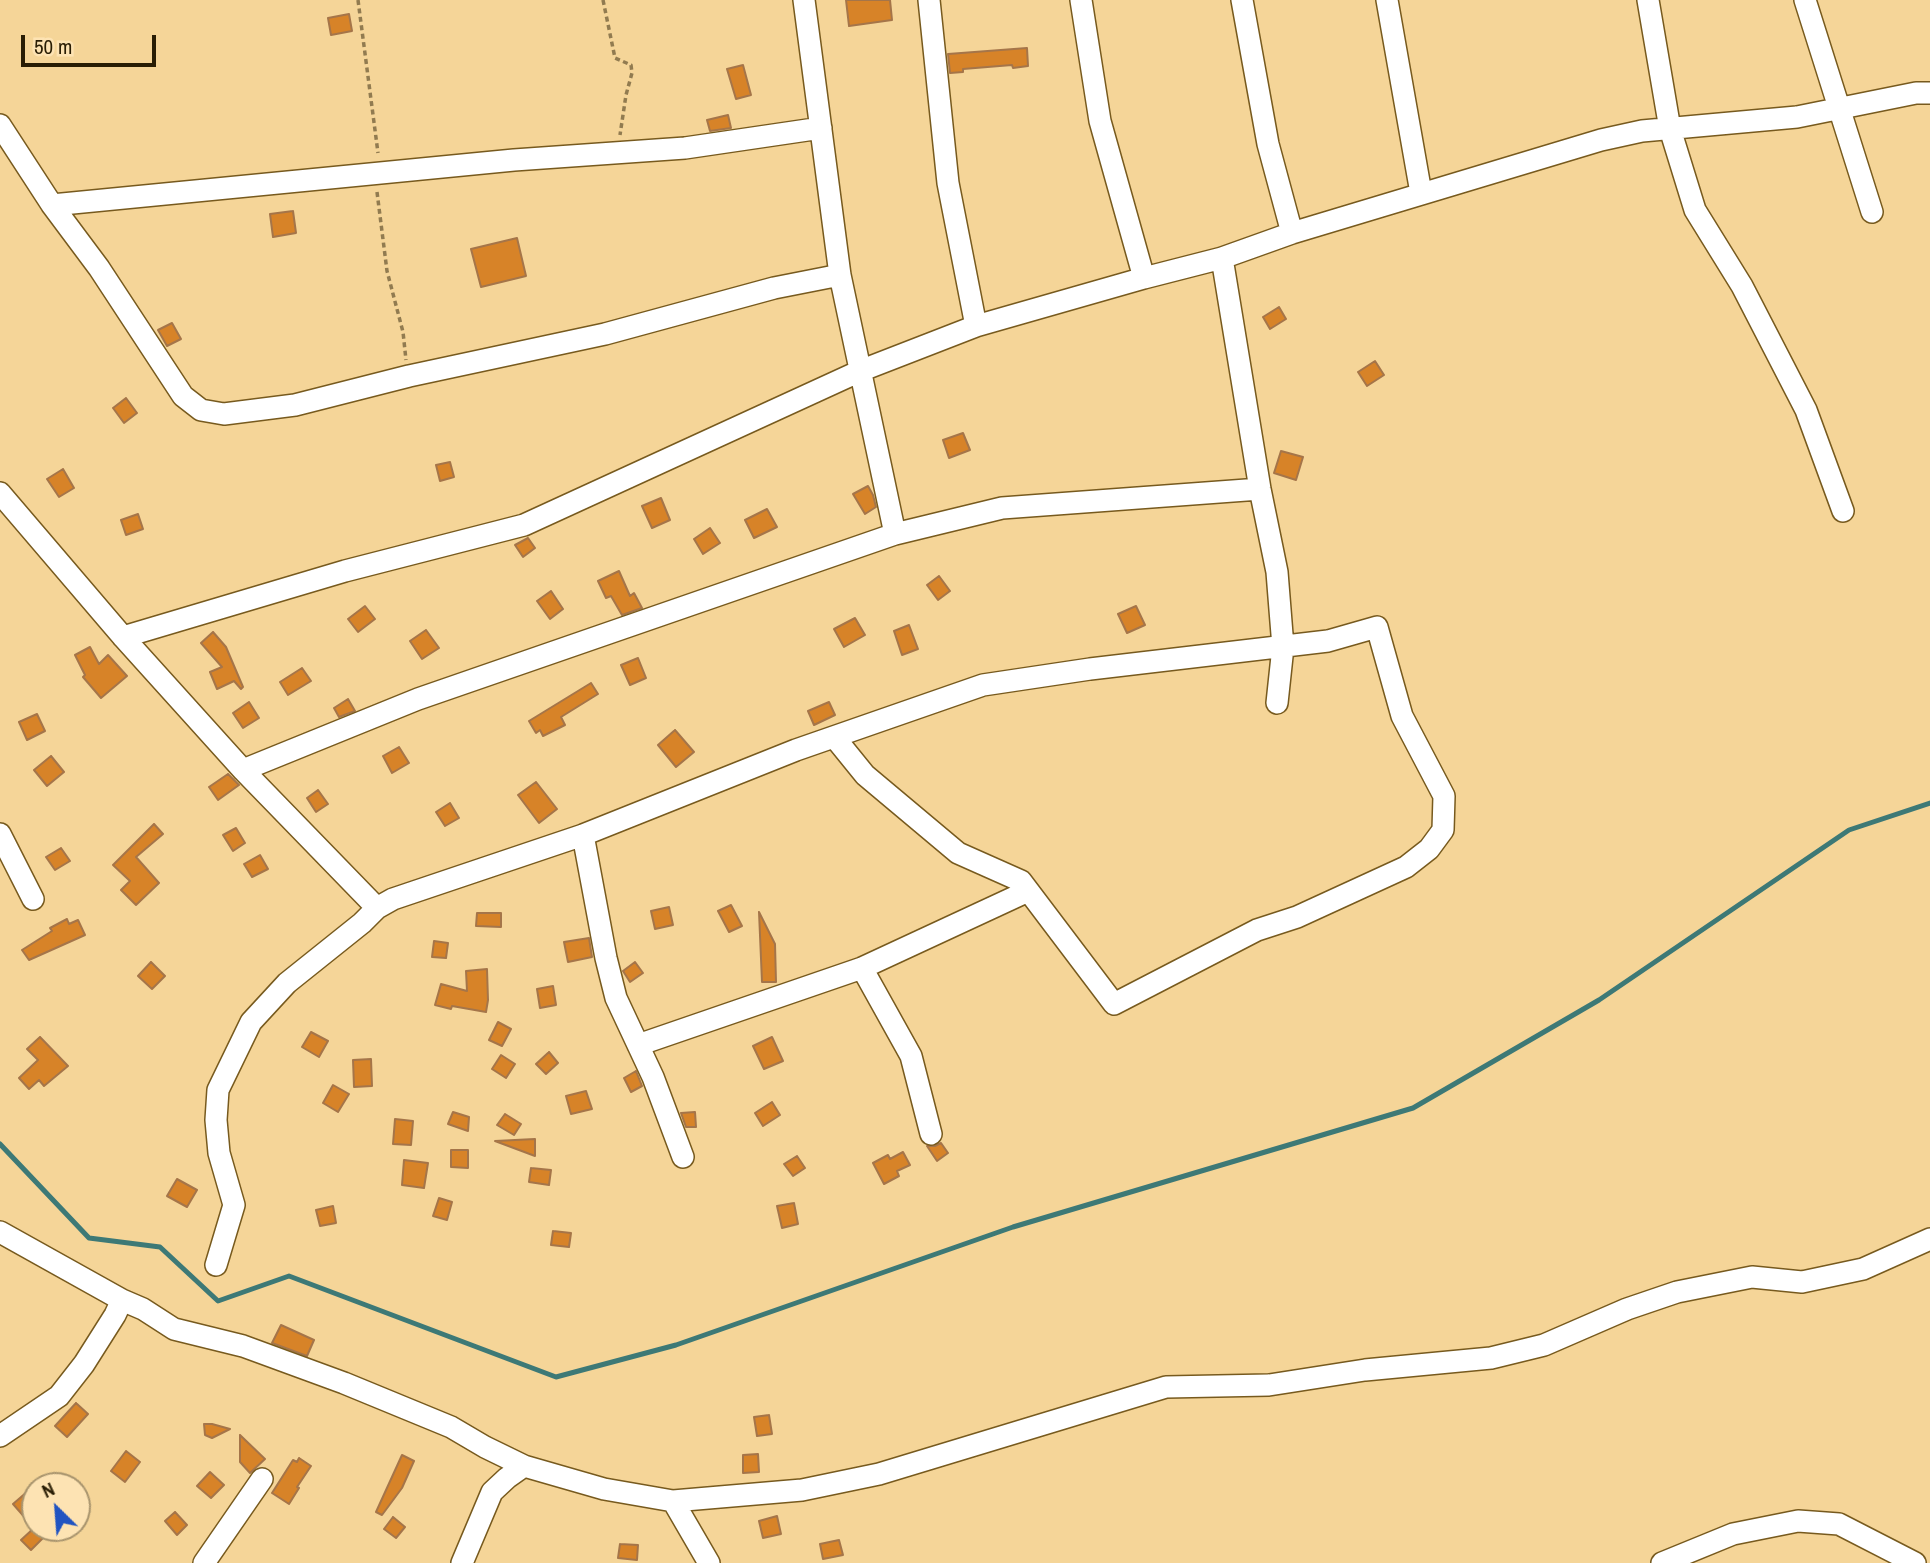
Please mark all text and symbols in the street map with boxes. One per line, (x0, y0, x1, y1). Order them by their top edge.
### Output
scale bar (24, 21, 159, 65)
text: 50 m (34, 32, 72, 61)
north arrow (21, 1472, 91, 1542)
text: N (37, 1476, 59, 1504)

